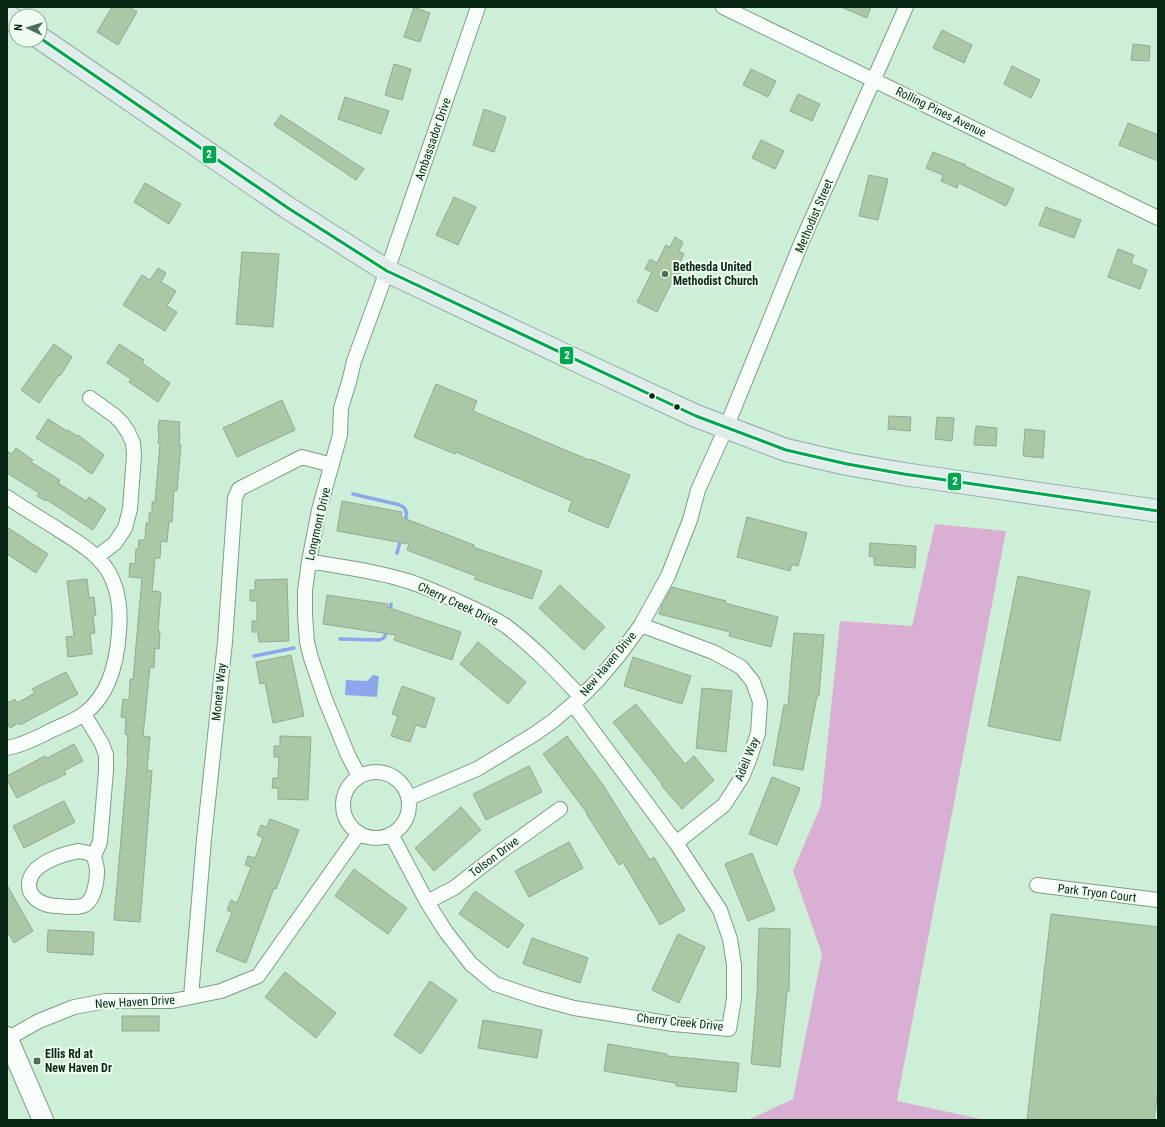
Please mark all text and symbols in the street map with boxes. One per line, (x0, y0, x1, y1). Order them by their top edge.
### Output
north arrow (8, 8, 48, 48)
text: N (12, 23, 25, 31)
street label: Rolling Pines Avenue (894, 84, 989, 140)
street label: Ambassador Drive (412, 95, 454, 182)
line badge: 2 (202, 145, 217, 164)
text: 2 (206, 148, 212, 161)
street label: Methodist Street (792, 177, 836, 255)
place label: Bethesda United Methodist Church (673, 260, 758, 288)
marker: Bethesda United Methodist Church (660, 269, 670, 279)
line badge: 2 (559, 346, 574, 365)
text: 2 (564, 349, 570, 362)
unlabelled marker (647, 391, 657, 401)
unlabelled marker (672, 402, 682, 412)
line badge: 2 (947, 472, 962, 491)
text: 2 (952, 475, 958, 488)
street label: Longmont Drive (303, 486, 333, 562)
street label: Cherry Creek Drive (416, 579, 501, 629)
street label: New Haven Drive (577, 629, 639, 699)
street label: Moneta Way (209, 662, 229, 722)
street label: Adell Way (732, 735, 762, 783)
street label: Tolson Drive (466, 834, 522, 880)
street label: Park Tryon Court (1057, 881, 1138, 905)
street label: New Haven Drive (95, 993, 176, 1011)
street label: Cherry Creek Drive (636, 1010, 724, 1034)
place label: Ellis Rd at New Haven Dr (45, 1047, 112, 1075)
marker: Ellis Rd at New Haven Dr (32, 1056, 42, 1066)

